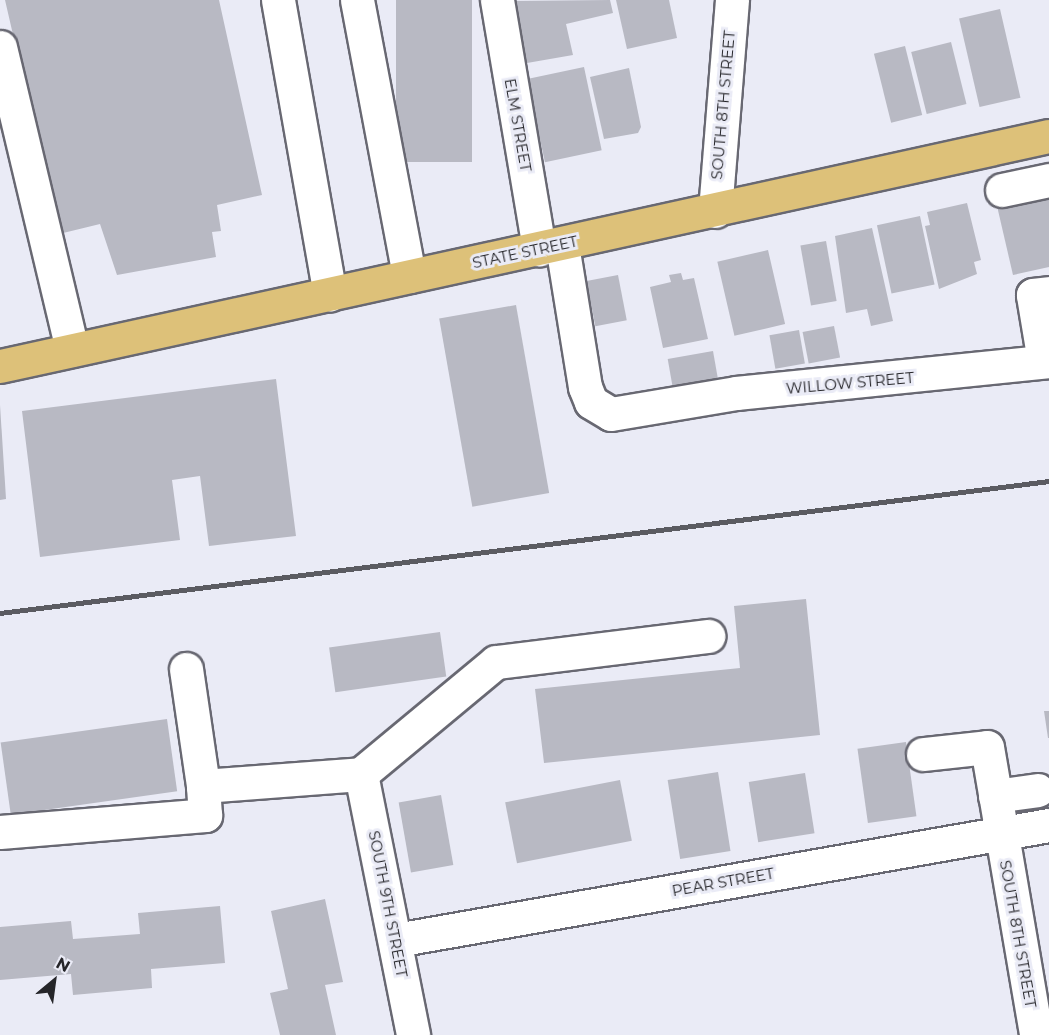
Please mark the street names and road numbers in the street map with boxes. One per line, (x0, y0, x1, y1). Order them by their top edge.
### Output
street label: SOUTH 8TH STREET (708, 30, 738, 180)
street label: ELM STREET (501, 77, 535, 173)
street label: STATE STREET (471, 232, 579, 272)
street label: WILLOW STREET (785, 368, 915, 398)
street label: SOUTH 9TH STREET (365, 829, 411, 979)
street label: SOUTH 8TH STREET (996, 859, 1040, 1009)
street label: PEAR STREET (671, 864, 775, 900)

